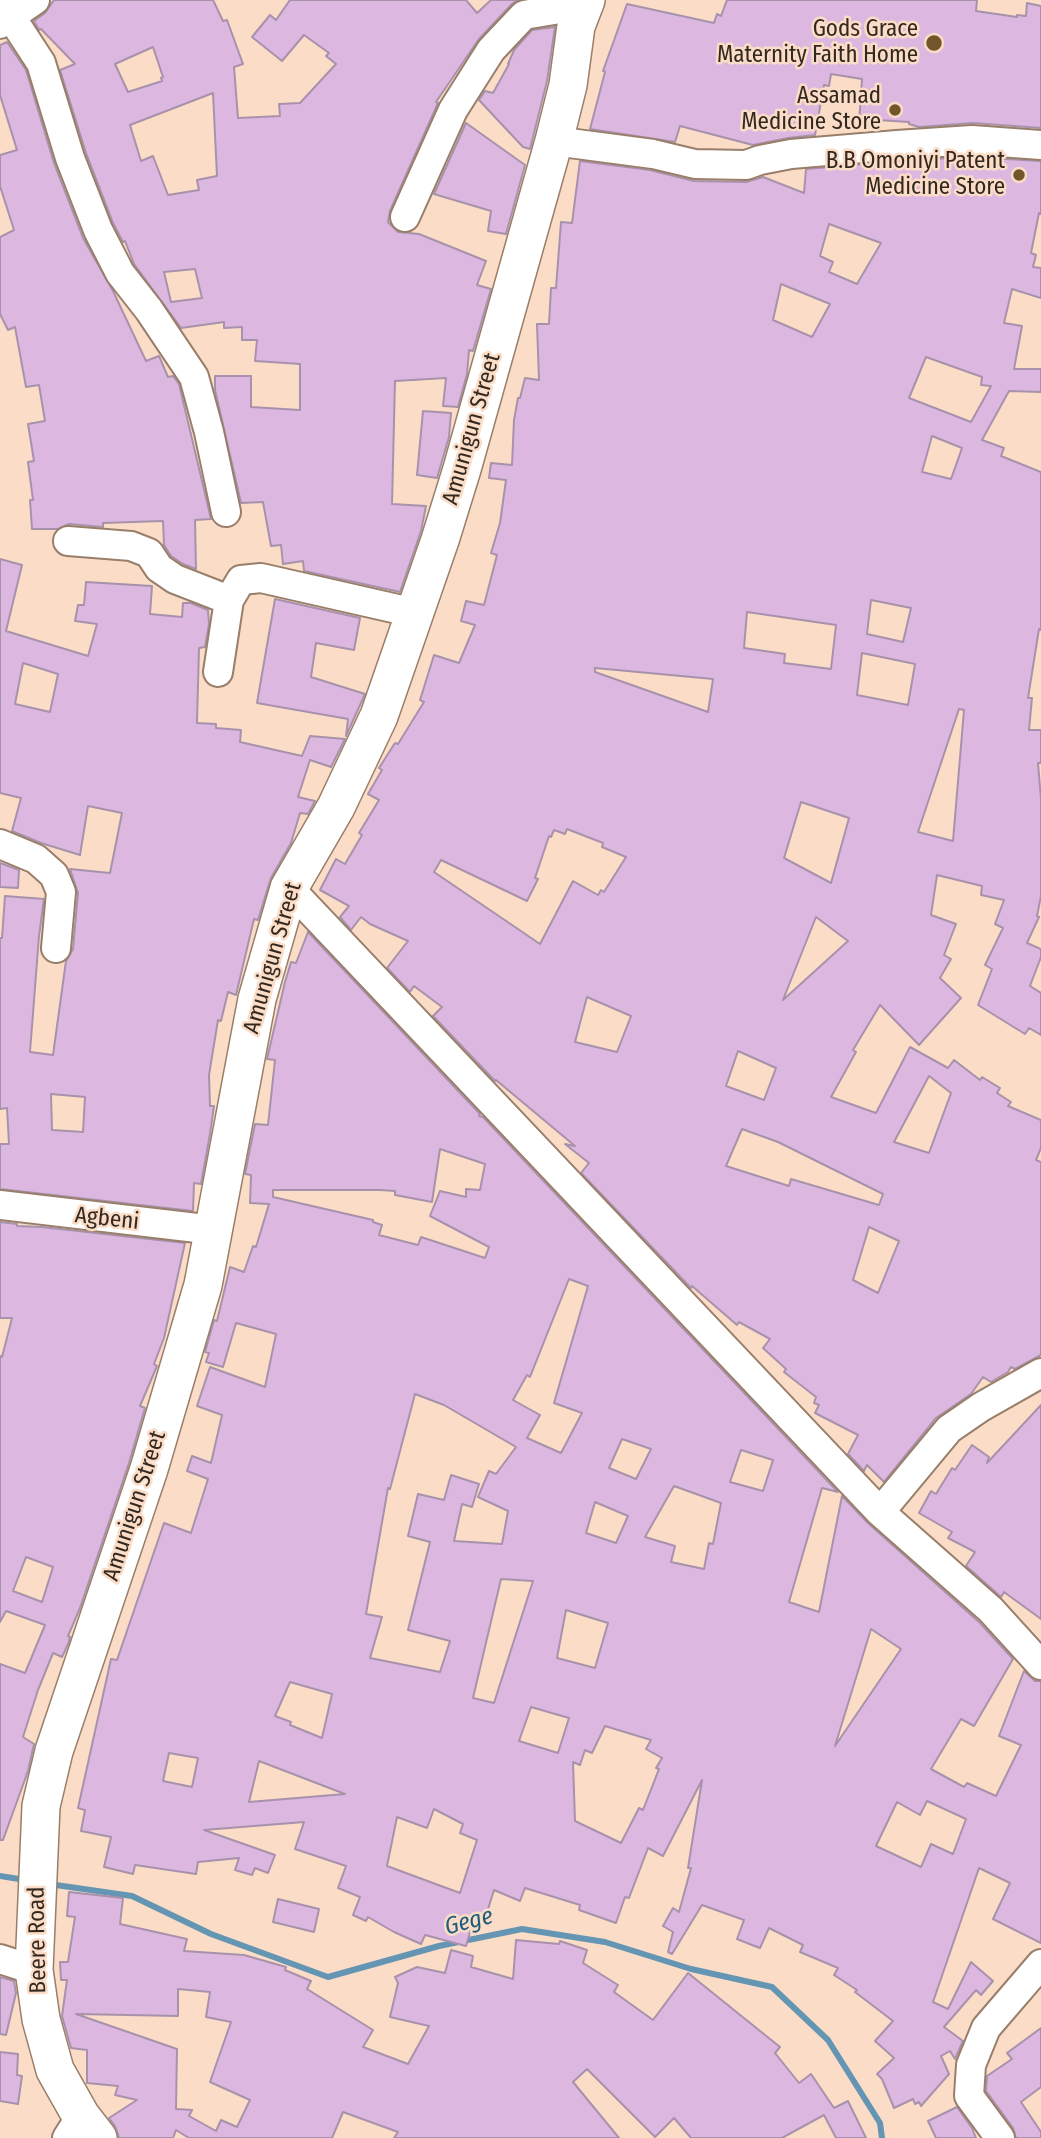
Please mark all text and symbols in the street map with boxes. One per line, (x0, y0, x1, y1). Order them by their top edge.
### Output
place label: Gods Grace Maternity Faith Home (717, 16, 918, 70)
marker: Gods Grace Maternity Faith Home (924, 33, 944, 53)
place label: Assamad Medicine Store (741, 83, 881, 137)
marker: Assamad Medicine Store (887, 102, 903, 118)
place label: B.B Omoniyi Patent Medicine Store (826, 148, 1005, 202)
marker: B.B Omoniyi Patent Medicine Store (1011, 167, 1027, 183)
street label: Amunigun Street (437, 350, 507, 508)
street label: Amunigun Street (238, 879, 308, 1037)
street label: Agbeni (74, 1202, 140, 1236)
street label: Amunigun Street (98, 1427, 172, 1585)
street label: Beere Road (23, 1886, 53, 1994)
water label: Gege (442, 1902, 496, 1942)

